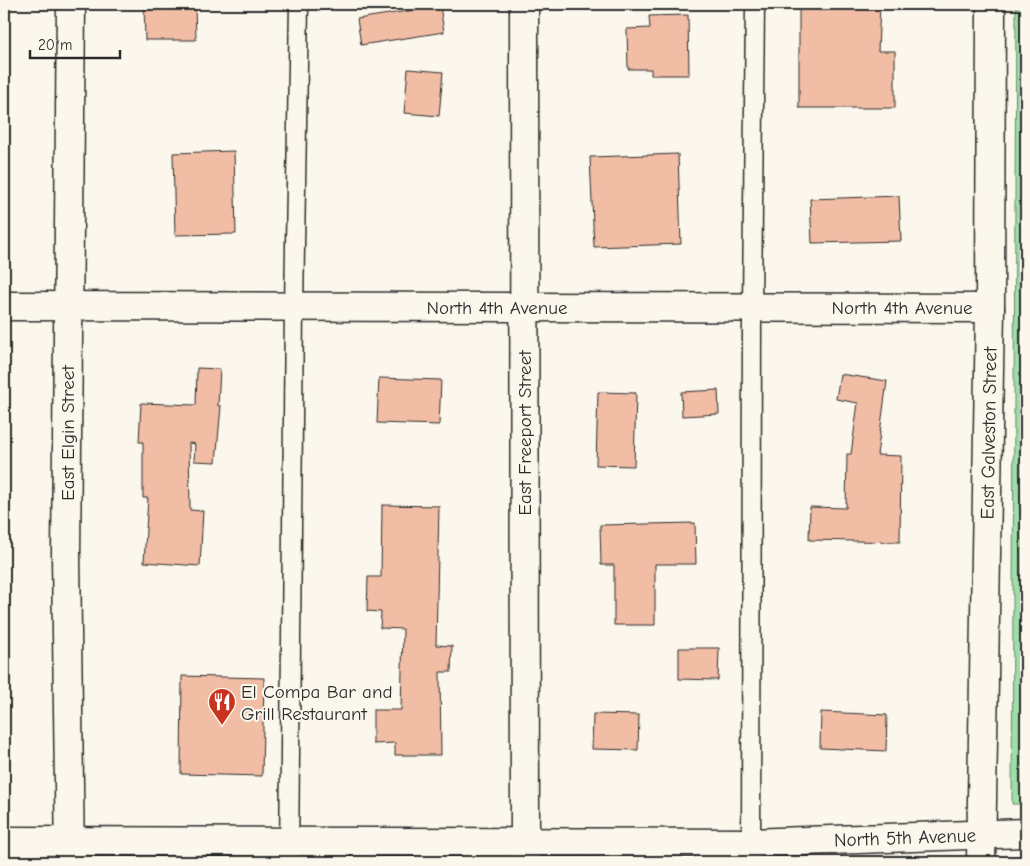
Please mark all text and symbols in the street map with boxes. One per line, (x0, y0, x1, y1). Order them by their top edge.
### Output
scale bar (30, 28, 120, 60)
text: 20 m (38, 36, 72, 54)
street label: North 4th Avenue (426, 297, 568, 319)
street label: North 4th Avenue (831, 297, 973, 319)
street label: East Galveston Street (976, 346, 1002, 520)
street label: East Freeport Street (514, 350, 536, 516)
street label: East Elgin Street (57, 365, 79, 501)
place label: El Compa Bar and Grill Restaurant (241, 681, 393, 725)
restaurant icon: El Compa Bar and Grill Restaurant (207, 687, 237, 726)
street label: North 5th Avenue (834, 825, 976, 851)

